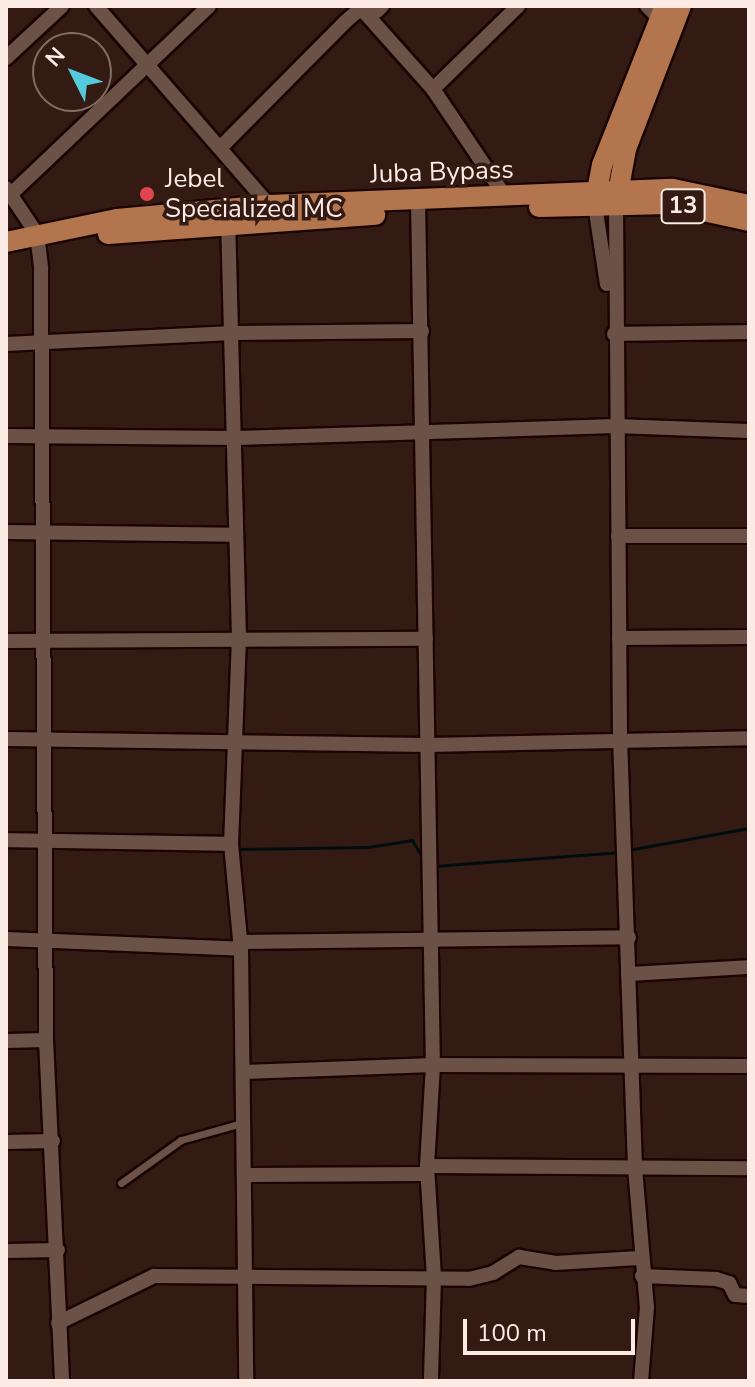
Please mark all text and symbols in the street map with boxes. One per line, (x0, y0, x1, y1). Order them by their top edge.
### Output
north arrow (32, 32, 112, 112)
text: N (39, 41, 72, 73)
street label: Juba Bypass (370, 154, 514, 190)
place label: Jebel Specialized MC (165, 163, 343, 224)
marker: Jebel Specialized MC (136, 183, 158, 205)
road number: 13 (659, 186, 707, 226)
scale bar (467, 1303, 639, 1353)
text: 100 m (477, 1317, 547, 1349)

